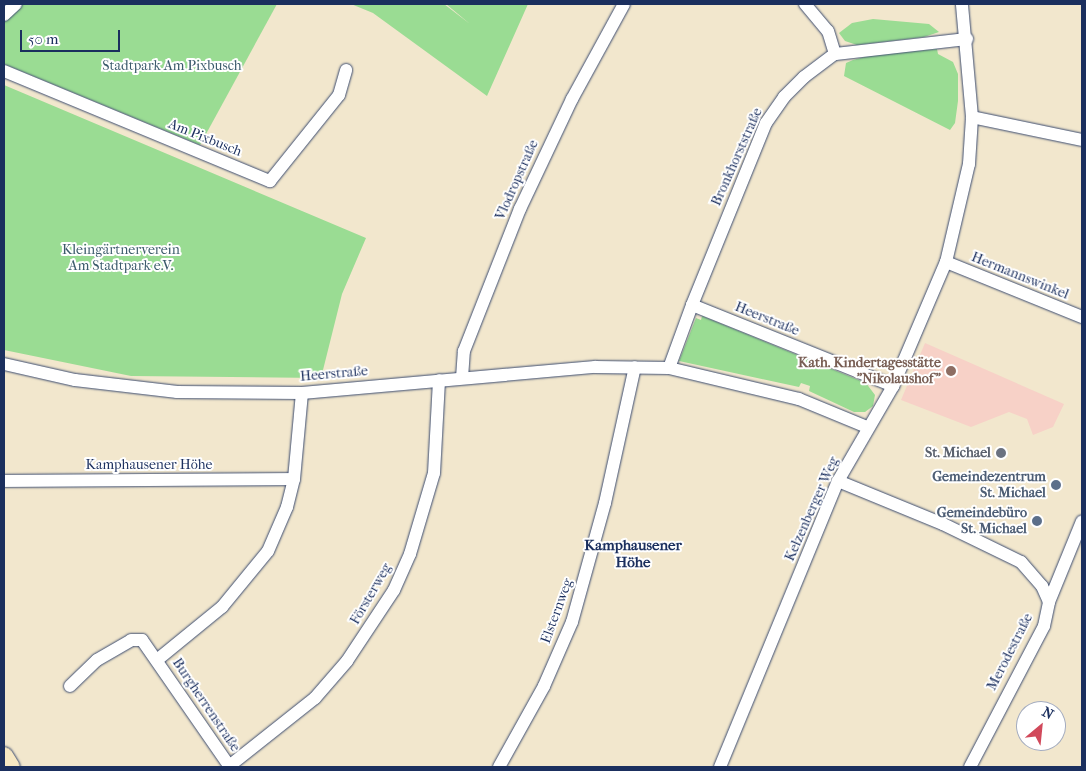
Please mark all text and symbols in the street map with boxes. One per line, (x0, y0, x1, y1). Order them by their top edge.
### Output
scale bar (22, 20, 122, 52)
text: 50 m (28, 30, 58, 48)
park label: Stadtpark Am Pixbusch (102, 58, 242, 74)
street label: Bronkhorststraße (708, 105, 766, 209)
street label: Am Pixbusch (166, 116, 244, 160)
street label: Vlodropstraße (492, 137, 542, 223)
park label: Kleingärtnerverein Am Stadtpark e.V. (62, 242, 180, 274)
street label: Hermannswinkel (969, 249, 1071, 303)
street label: Heerstraße (732, 298, 802, 340)
place label: Kath. Kindertagesstätte "Nikolaushof" (798, 355, 941, 388)
street label: Heerstraße (299, 363, 369, 385)
marker: Kath. Kindertagesstätte "Nikolaushof" (945, 365, 957, 377)
place label: St. Michael (925, 445, 991, 461)
marker: St. Michael (995, 447, 1007, 459)
street label: Kelzenberger Weg (781, 454, 843, 564)
street label: Kamphausener Höhe (86, 457, 212, 473)
place label: Gemeindezentrum St. Michael (932, 469, 1046, 502)
marker: Gemeindezentrum St. Michael (1050, 479, 1062, 491)
place label: Gemeindebüro St. Michael (937, 505, 1027, 538)
marker: Gemeindebüro St. Michael (1031, 515, 1043, 527)
district label: Kamphausener Höhe (584, 536, 682, 571)
street label: Försterweg (347, 560, 395, 628)
street label: Elsternweg (538, 576, 576, 646)
street label: Merodestraße (983, 611, 1037, 693)
street label: Burgherrenstraße (169, 655, 243, 755)
north arrow (1016, 701, 1066, 751)
text: N (1039, 703, 1056, 723)

